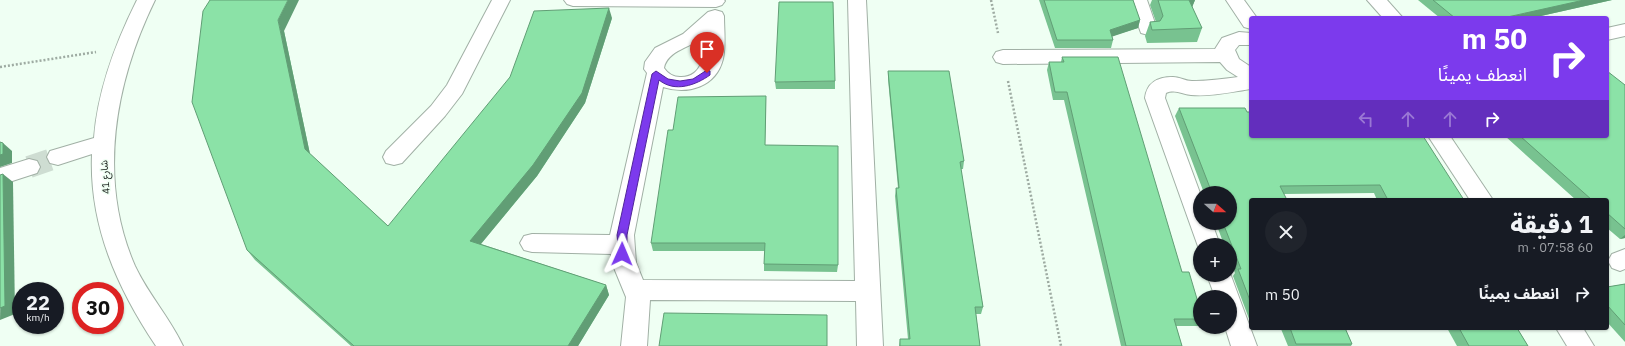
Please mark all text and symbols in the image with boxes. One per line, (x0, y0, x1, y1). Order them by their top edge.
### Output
text: 50 m (1462, 20, 1527, 57)
pin (690, 32, 724, 73)
icon: right (1541, 32, 1593, 84)
icon: arrive (696, 38, 718, 60)
text: انعطف يمينًا (1438, 63, 1527, 86)
icon: left (1355, 108, 1377, 130)
icon: ahead (1397, 108, 1419, 130)
icon: ahead (1439, 108, 1461, 130)
icon: right (1481, 108, 1503, 130)
street label: شارع 41 (97, 159, 114, 194)
north arrow (1193, 186, 1237, 230)
map controls (1193, 186, 1237, 334)
text: 1 دقيقة (1510, 208, 1593, 240)
button: close (1265, 211, 1307, 253)
position arrow (601, 233, 643, 275)
button: + (1193, 238, 1237, 282)
text: 60 m · 07:58 (1518, 239, 1593, 256)
speed limit sign: 30 (72, 282, 124, 334)
icon: right (1571, 283, 1593, 305)
text: انعطف يمينًا (1479, 284, 1559, 303)
text: 50 m (1265, 285, 1300, 304)
text: 22 (26, 289, 50, 316)
button: − (1193, 290, 1237, 334)
text: km/h (26, 311, 50, 324)

